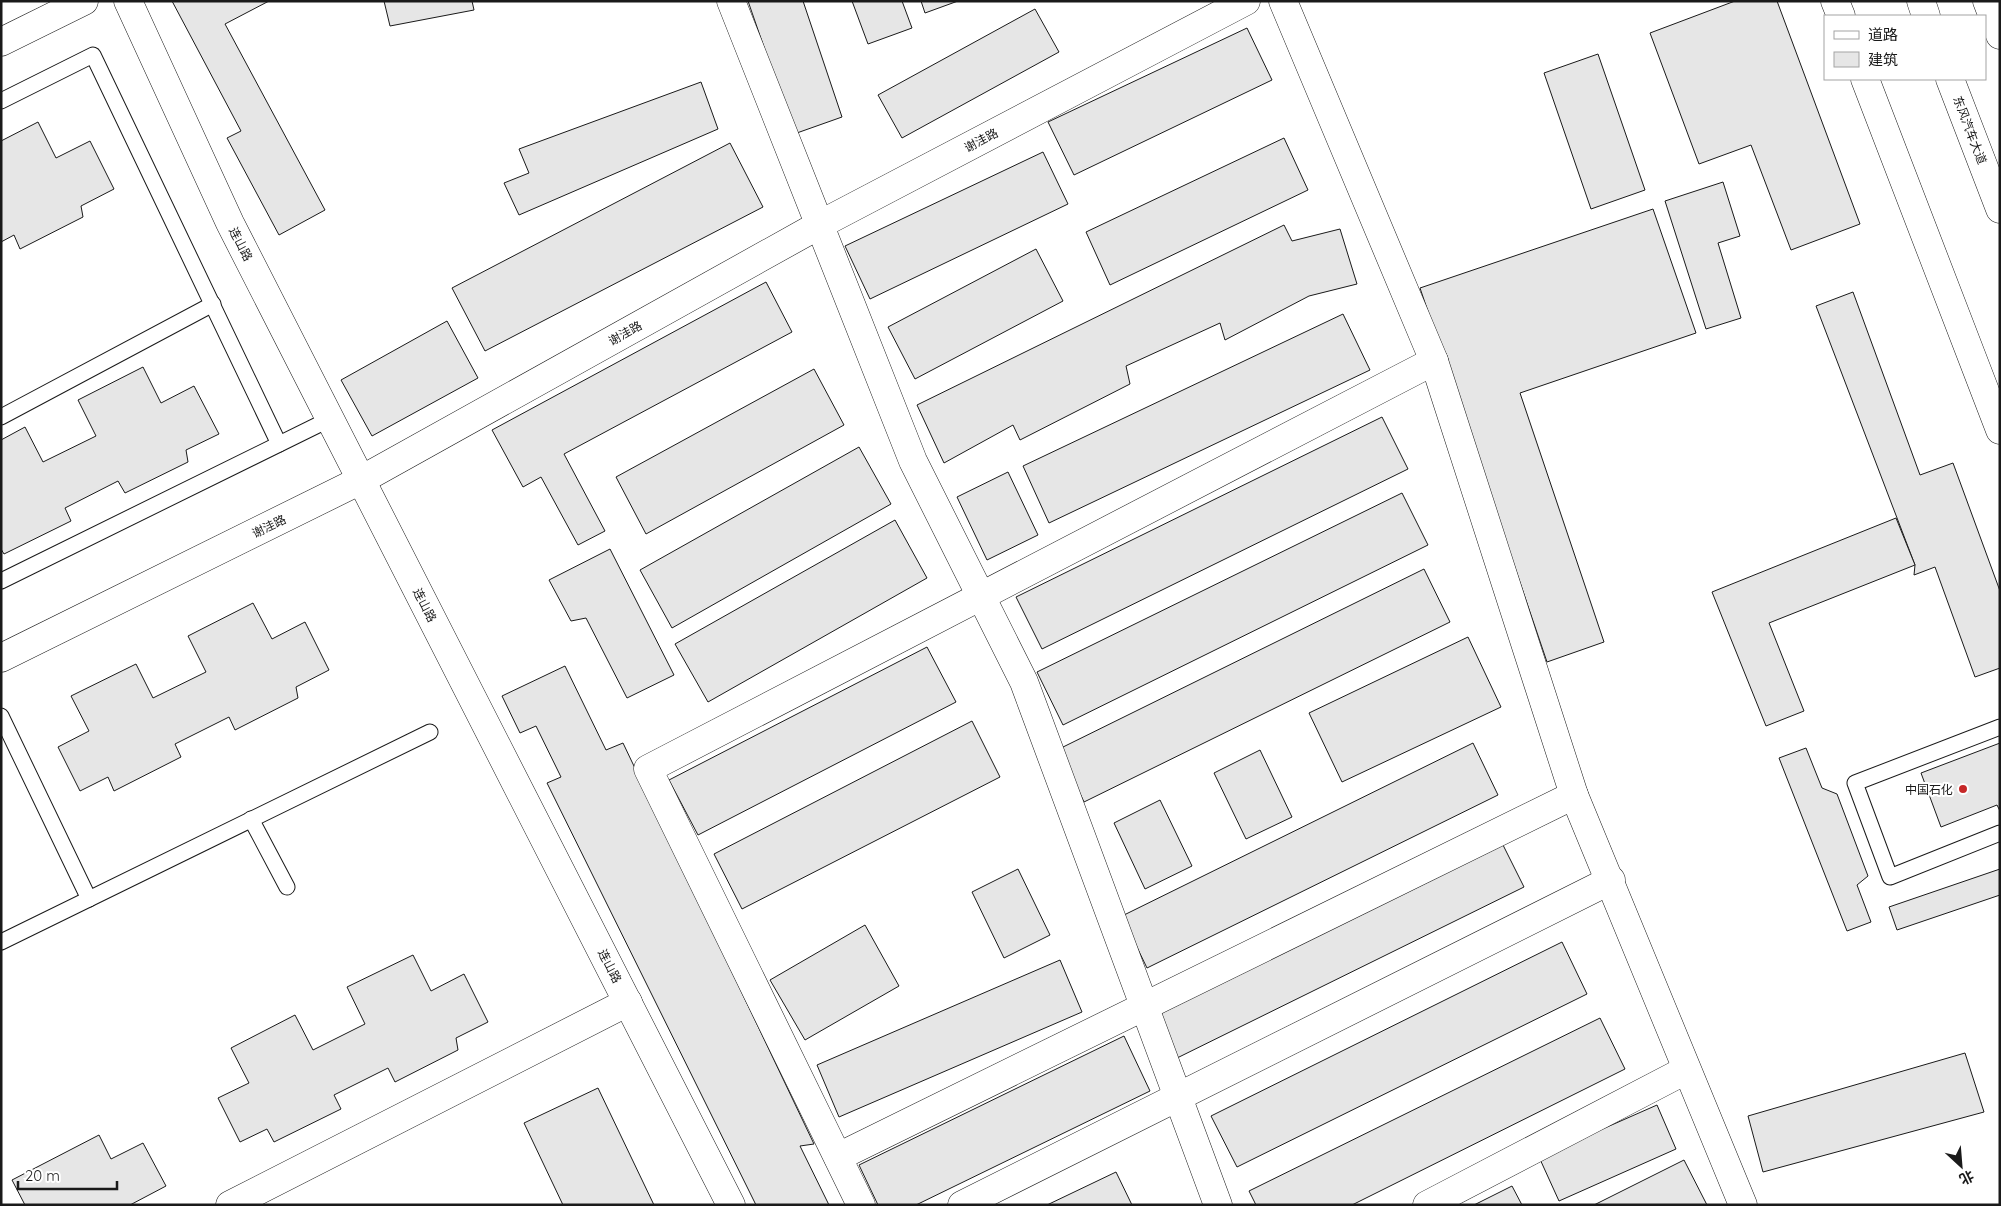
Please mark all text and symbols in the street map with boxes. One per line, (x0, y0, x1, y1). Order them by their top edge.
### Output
legend (1824, 15, 1986, 80)
text: 道路 (1868, 25, 1898, 44)
text: 建筑 (1868, 50, 1898, 69)
street label: 东风汽车大道 (1950, 94, 1990, 166)
street label: 谢洼路 (962, 125, 1000, 155)
street label: 连山路 (226, 225, 256, 263)
street label: 谢洼路 (606, 318, 644, 348)
street label: 谢洼路 (250, 511, 288, 541)
street label: 连山路 (410, 586, 440, 624)
place label: 中国石化 (1905, 782, 1953, 797)
marker: 中国石化 (1957, 783, 1969, 795)
street label: 连山路 (595, 947, 625, 985)
north arrow (1936, 1141, 1986, 1191)
scale bar (18, 1158, 116, 1190)
text: 20 m (25, 1166, 60, 1185)
text: 北 (1956, 1167, 1977, 1189)

